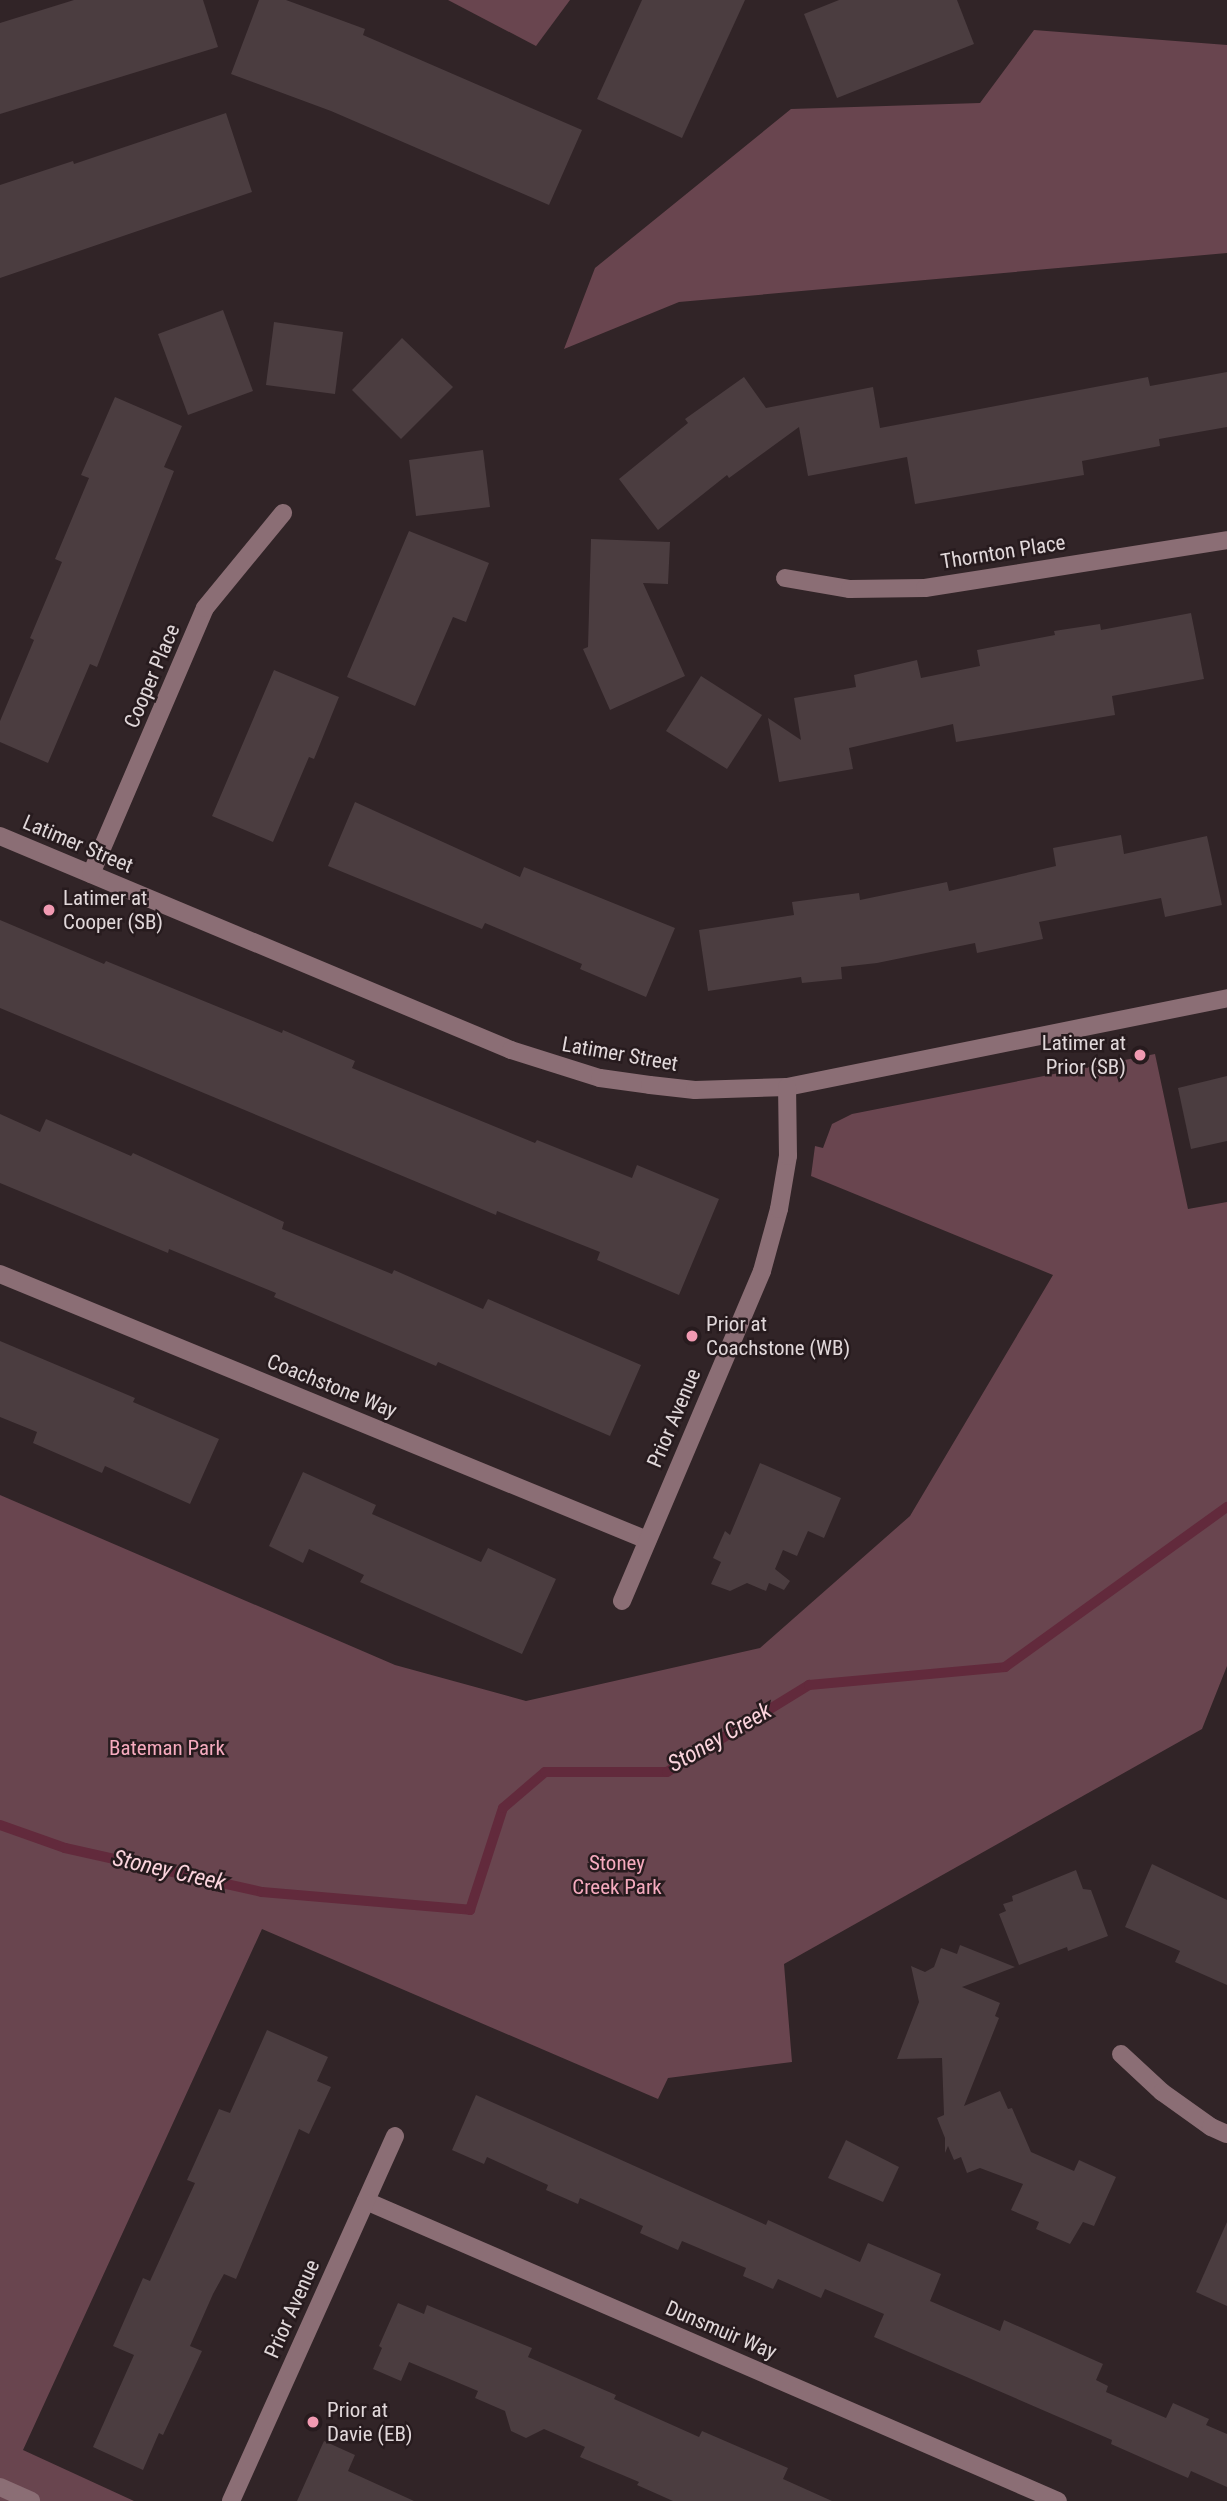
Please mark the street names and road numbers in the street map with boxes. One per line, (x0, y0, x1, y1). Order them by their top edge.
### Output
street label: Thornton Place (939, 530, 1067, 574)
street label: Cooper Place (119, 620, 185, 732)
street label: Latimer Street (19, 810, 137, 878)
street label: Latimer Street (560, 1031, 680, 1077)
street label: Coachstone Way (263, 1349, 401, 1423)
street label: Prior Avenue (642, 1365, 706, 1471)
street label: Prior Avenue (259, 2256, 325, 2362)
street label: Dunsmuir Way (662, 2295, 780, 2365)

